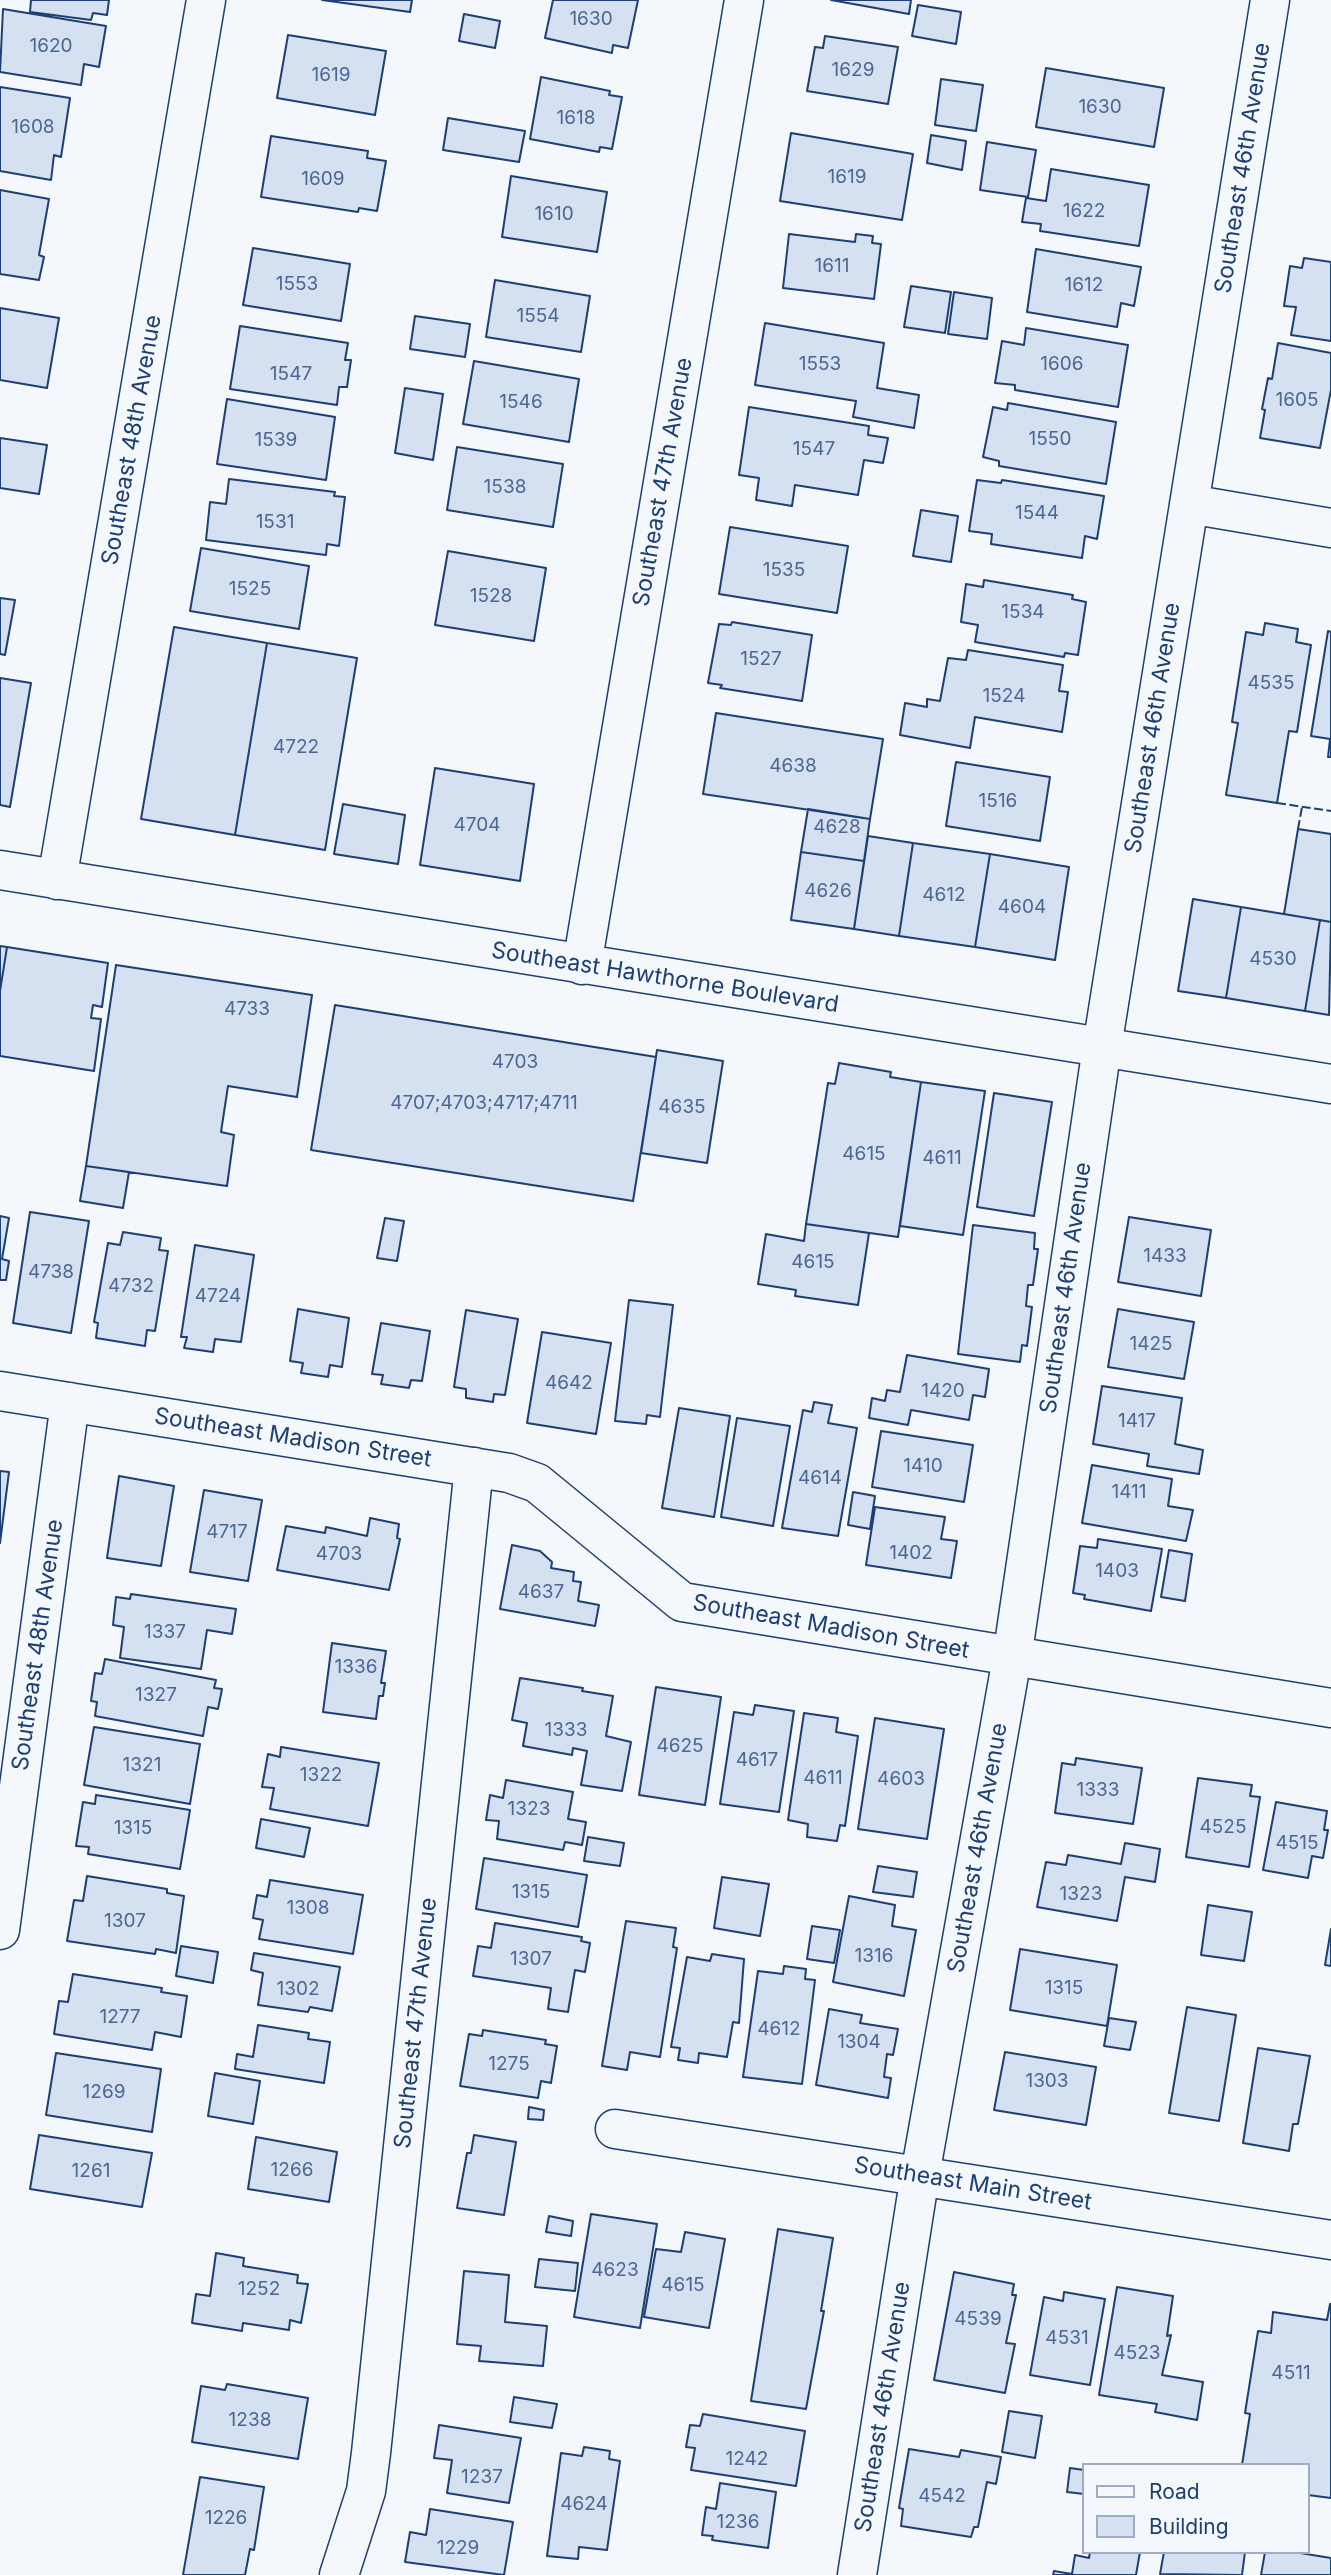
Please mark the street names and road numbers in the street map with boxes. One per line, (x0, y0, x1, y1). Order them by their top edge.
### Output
street label: Southeast 46th Avenue (1210, 41, 1276, 295)
street label: Southeast 48th Avenue (96, 313, 168, 567)
street label: Southeast 47th Avenue (628, 355, 698, 609)
street label: Southeast 46th Avenue (1120, 601, 1186, 855)
street label: Southeast Hawthorne Boulevard (489, 937, 841, 1019)
street label: Southeast 46th Avenue (1035, 1161, 1097, 1415)
street label: Southeast Madison Street (152, 1402, 434, 1474)
street label: Southeast 48th Avenue (7, 1518, 69, 1772)
street label: Southeast Madison Street (691, 1589, 971, 1665)
street label: Southeast 46th Avenue (942, 1721, 1014, 1975)
street label: Southeast 47th Avenue (389, 1896, 443, 2150)
street label: Southeast Main Street (852, 2152, 1094, 2216)
street label: Southeast 46th Avenue (850, 2280, 916, 2534)

